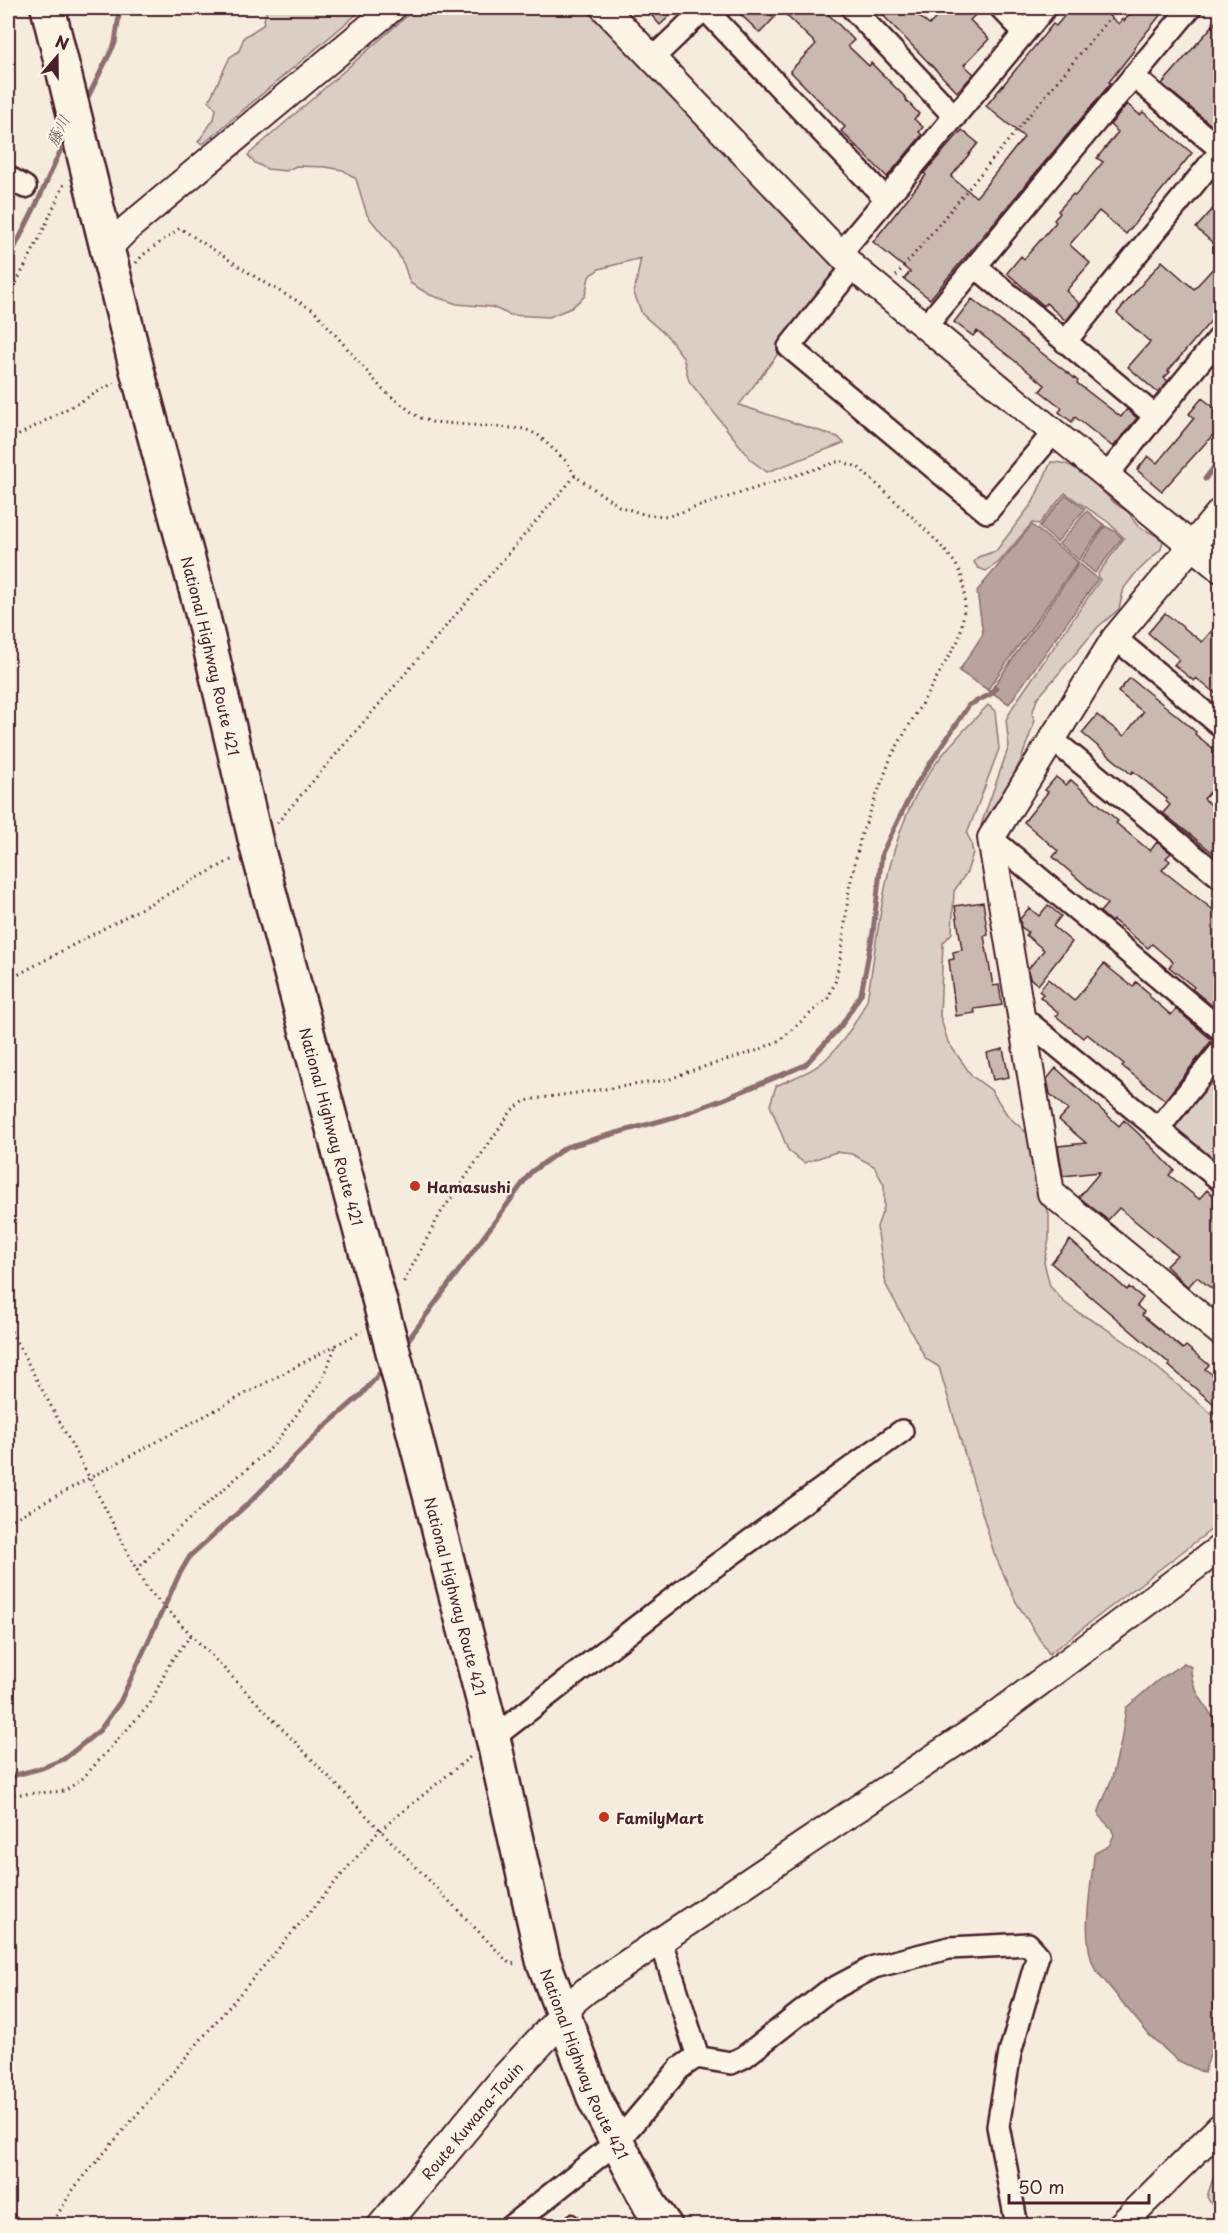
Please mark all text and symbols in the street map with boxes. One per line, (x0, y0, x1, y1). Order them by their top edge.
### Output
north arrow (27, 27, 87, 87)
text: N (52, 29, 73, 55)
water label: 藤川 (39, 110, 75, 150)
street label: National Highway Route 421 (176, 553, 247, 758)
street label: National Highway Route 421 (295, 1025, 370, 1228)
place label: Hamasushi (427, 1175, 511, 1198)
marker: Hamasushi (408, 1179, 422, 1193)
street label: National Highway Route 421 (420, 1494, 493, 1698)
place label: FamilyMart (616, 1806, 704, 1829)
marker: FamilyMart (597, 1810, 611, 1824)
street label: National Highway Route 421 (536, 1965, 635, 2163)
street label: Route Kuwana-Touin (415, 2056, 528, 2184)
scale bar (1009, 2167, 1148, 2205)
text: 50 m (1018, 2173, 1065, 2200)

